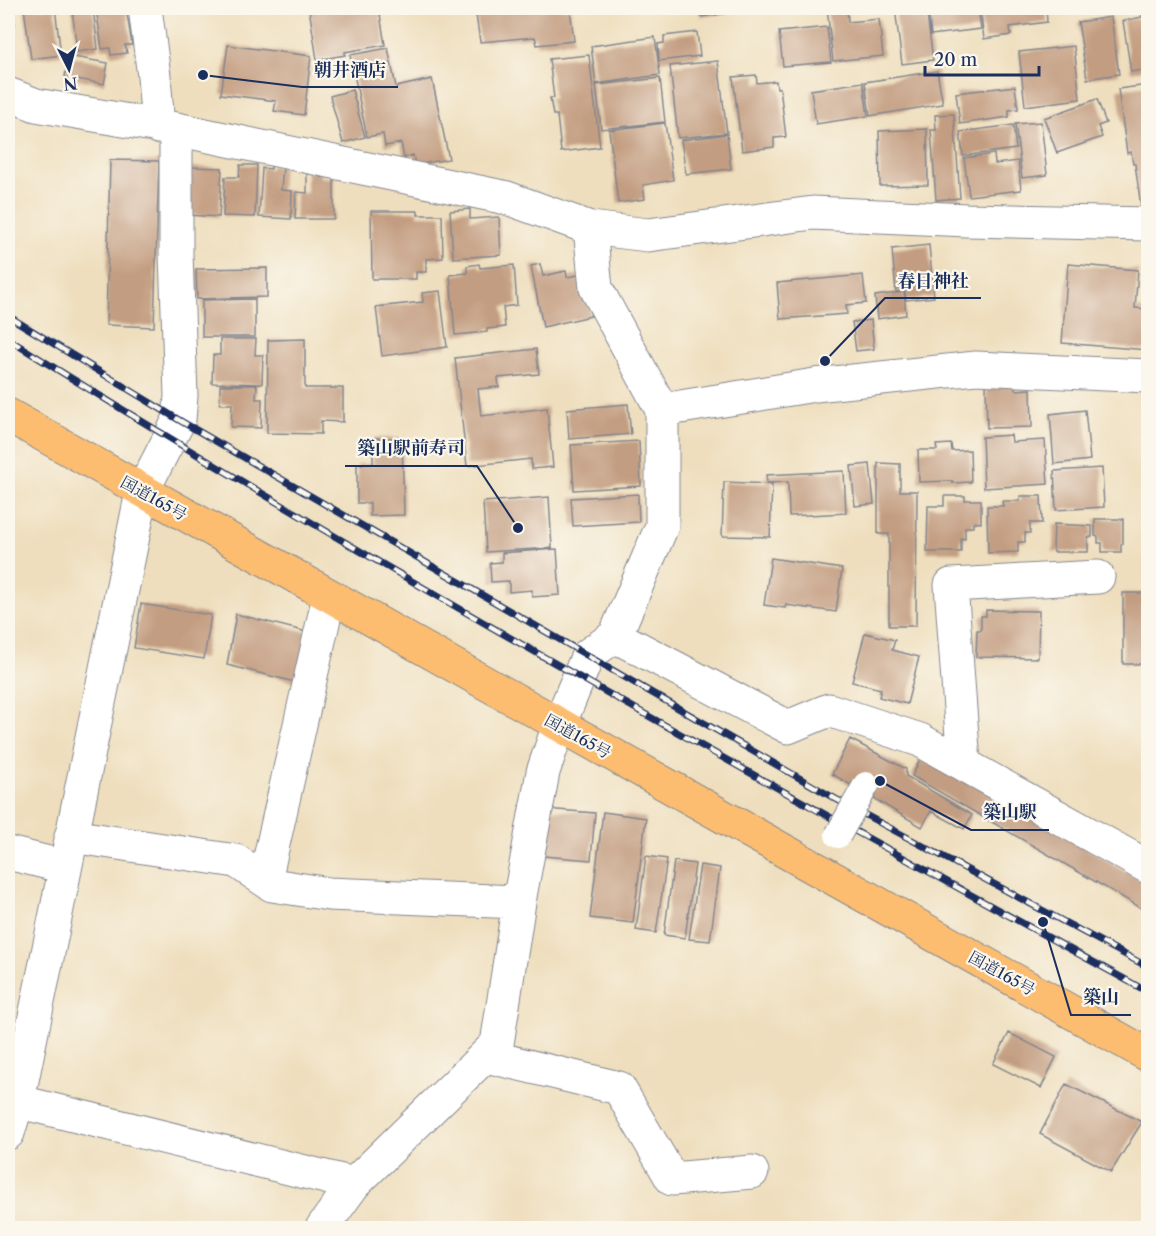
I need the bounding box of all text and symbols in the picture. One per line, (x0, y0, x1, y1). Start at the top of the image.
north arrow (39, 39, 99, 99)
scale bar (925, 39, 1039, 77)
text: 20 m (934, 49, 978, 71)
callout: 朝井酒店 (302, 51, 398, 87)
text: 朝井酒店 (314, 59, 386, 81)
text: N (63, 73, 79, 95)
callout: 春日神社 (885, 262, 981, 298)
text: 春日神社 (897, 270, 969, 292)
callout: 築山駅前寿司 (345, 430, 477, 466)
text: 築山駅前寿司 (357, 437, 465, 459)
street label: 国道165号 (117, 472, 191, 524)
street label: 国道165号 (541, 710, 615, 762)
callout: 築山駅 (971, 794, 1049, 830)
text: 築山駅 (983, 801, 1037, 823)
street label: 国道165号 (965, 947, 1039, 999)
callout: 築山 (1071, 979, 1131, 1015)
text: 築山 (1083, 986, 1119, 1008)

